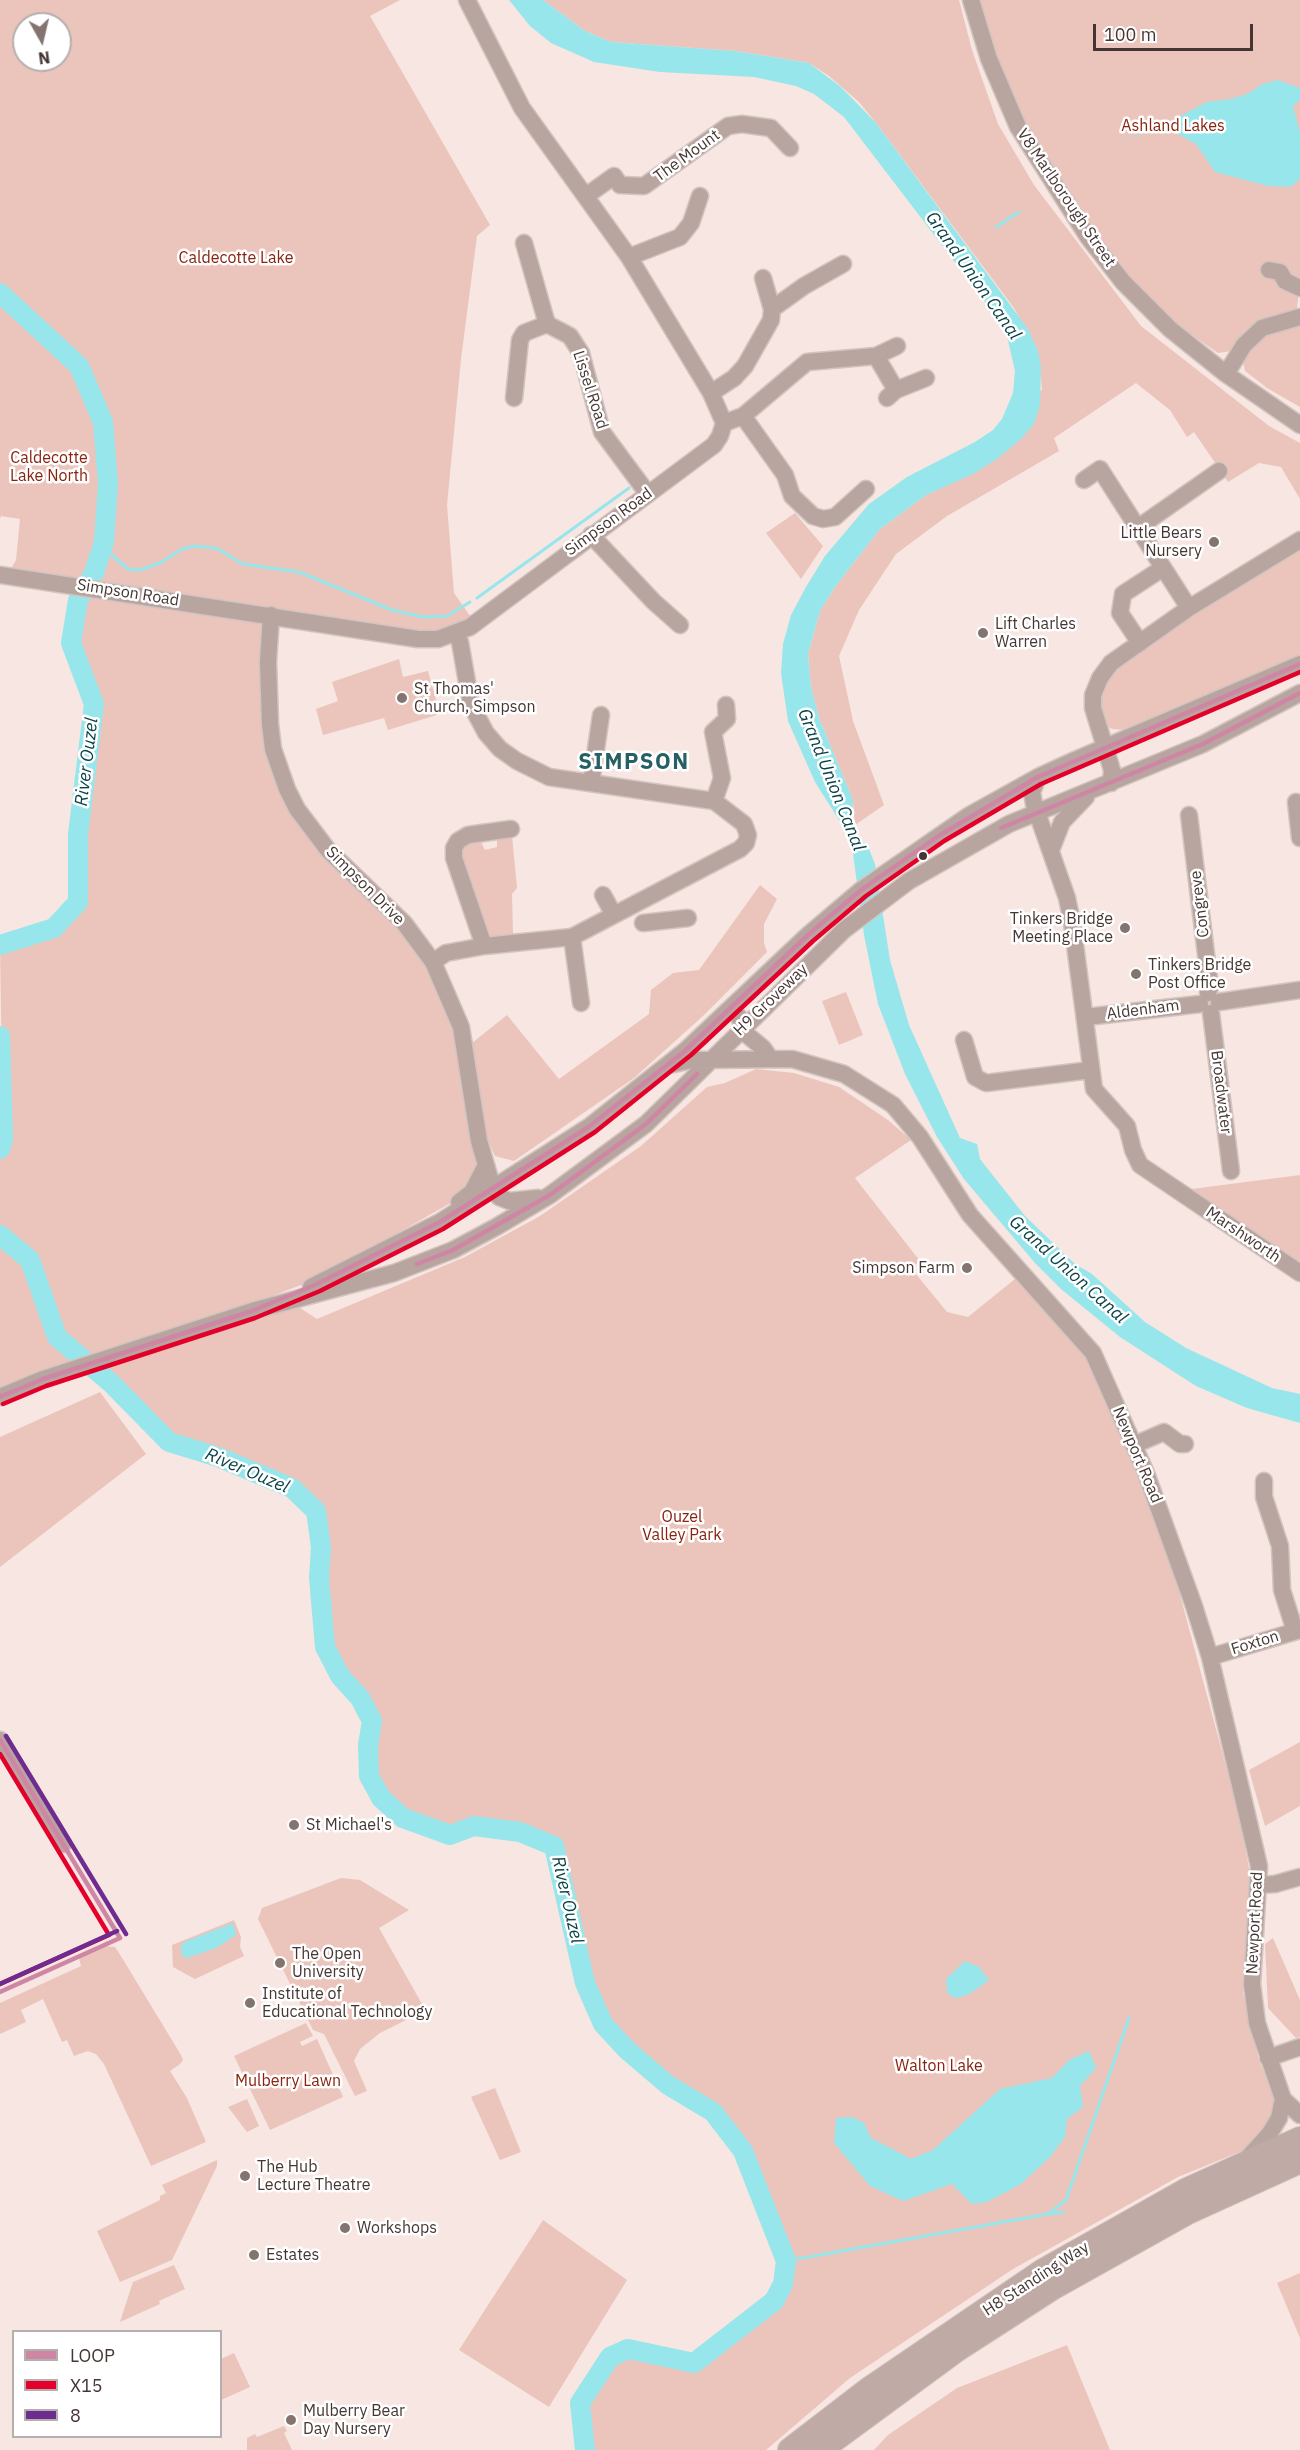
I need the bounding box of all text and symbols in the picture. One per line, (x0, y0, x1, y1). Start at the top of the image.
north arrow (12, 12, 72, 72)
scale bar (1096, 12, 1256, 50)
text: 100 m (1104, 23, 1156, 46)
text: N (37, 47, 51, 69)
park label: Ashland Lakes (1121, 116, 1225, 136)
street label: V8 Marlborough Street (1013, 125, 1119, 271)
street label: The Mount (650, 126, 724, 186)
water label: Grand Union Canal (921, 208, 1025, 344)
park label: Caldecotte Lake (179, 248, 293, 268)
street label: Lissel Road (568, 348, 612, 432)
park label: Caldecotte Lake North (10, 448, 88, 486)
street label: Simpson Road (562, 484, 656, 560)
place label: Little Bears Nursery (1121, 523, 1202, 561)
marker: Little Bears Nursery (1207, 535, 1221, 549)
street label: Simpson Road (76, 575, 180, 611)
place label: Lift Charles Warren (995, 614, 1076, 652)
marker: Lift Charles Warren (976, 626, 990, 640)
place label: St Thomas' Church, Simpson (414, 679, 536, 717)
marker: St Thomas' Church, Simpson (395, 691, 409, 705)
water label: Grand Union Canal (793, 706, 869, 854)
water label: River Ouzel (71, 717, 103, 807)
district label: SIMPSON (578, 750, 690, 776)
street label: Simpson Drive (322, 843, 408, 929)
unlabelled marker (917, 850, 929, 862)
street label: Congreve (1186, 869, 1214, 939)
place label: Tinkers Bridge Meeting Place (1010, 909, 1113, 947)
marker: Tinkers Bridge Meeting Place (1118, 921, 1132, 935)
place label: Tinkers Bridge Post Office (1148, 955, 1251, 993)
street label: H9 Groveway (730, 960, 812, 1040)
marker: Tinkers Bridge Post Office (1129, 967, 1143, 981)
street label: Aldenham (1105, 996, 1181, 1024)
street label: Broadwater (1206, 1049, 1236, 1135)
street label: Marshworth (1202, 1203, 1284, 1267)
water label: Grand Union Canal (1005, 1211, 1131, 1329)
place label: Simpson Farm (852, 1258, 955, 1278)
marker: Simpson Farm (960, 1261, 974, 1275)
street label: Newport Road (1108, 1404, 1166, 1506)
water label: River Ouzel (202, 1444, 292, 1498)
park label: Ouzel Valley Park (642, 1507, 722, 1545)
street label: Foxton (1229, 1627, 1281, 1659)
place label: St Michael's (306, 1815, 392, 1835)
marker: St Michael's (287, 1818, 301, 1832)
water label: River Ouzel (546, 1854, 588, 1946)
street label: Newport Road (1243, 1871, 1267, 1975)
place label: The Open University (292, 1944, 364, 1982)
marker: The Open University (273, 1956, 287, 1970)
place label: Institute of Educational Technology (262, 1984, 432, 2022)
marker: Institute of Educational Technology (243, 1996, 257, 2010)
park label: Walton Lake (895, 2056, 983, 2076)
park label: Mulberry Lawn (235, 2071, 341, 2091)
place label: The Hub Lecture Theatre (257, 2157, 371, 2195)
marker: The Hub Lecture Theatre (238, 2169, 252, 2183)
place label: Workshops (357, 2218, 437, 2238)
marker: Workshops (338, 2221, 352, 2235)
street label: H8 Standing Way (979, 2238, 1093, 2320)
place label: Estates (266, 2245, 319, 2265)
marker: Estates (247, 2248, 261, 2262)
legend (12, 2330, 222, 2438)
text: LOOP (70, 2344, 115, 2367)
text: X15 (70, 2374, 103, 2397)
place label: Mulberry Bear Day Nursery (303, 2401, 405, 2439)
text: 8 (70, 2404, 81, 2427)
marker: Mulberry Bear Day Nursery (284, 2413, 298, 2427)

